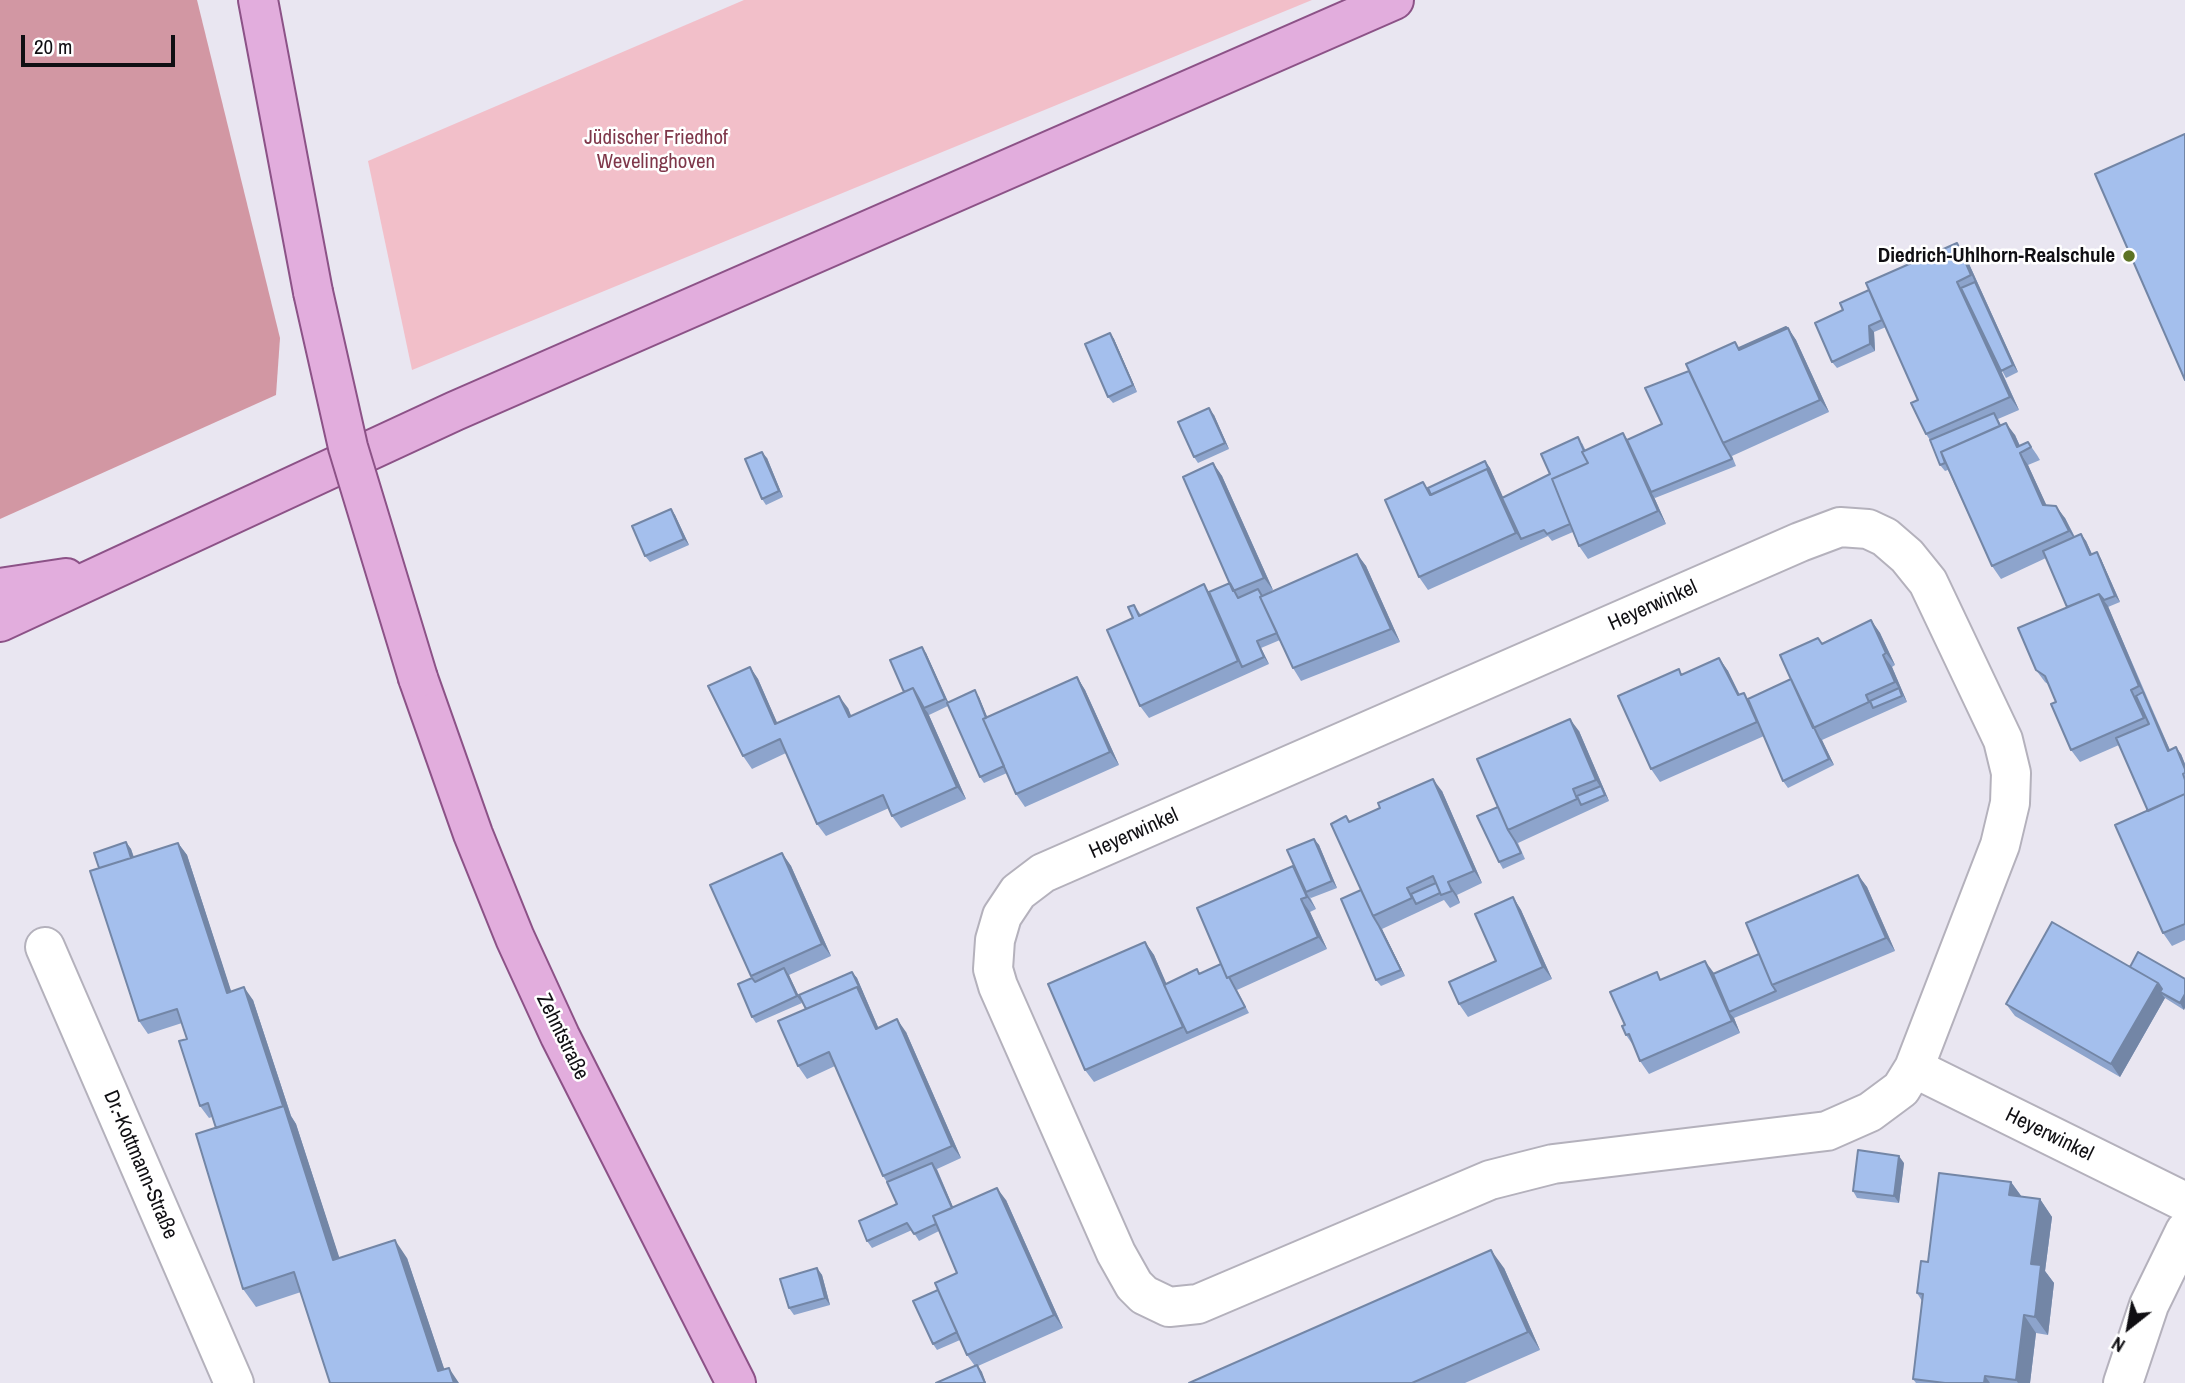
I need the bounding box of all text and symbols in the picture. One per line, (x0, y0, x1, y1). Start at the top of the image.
scale bar (24, 21, 178, 65)
text: 20 m (34, 32, 72, 61)
park label: Jüdischer Friedhof Wevelinghoven (584, 125, 728, 175)
place label: Diedrich-Uhlhorn-Realschule (1878, 243, 2115, 269)
marker: Diedrich-Uhlhorn-Realschule (2121, 248, 2137, 264)
street label: Heyerwinkel (1605, 575, 1701, 637)
street label: Heyerwinkel (1086, 803, 1182, 865)
street label: Zehntstraße (530, 990, 594, 1084)
street label: Dr.-Kottmann-Straße (97, 1087, 183, 1243)
street label: Heyerwinkel (2001, 1103, 2097, 1167)
north arrow (2094, 1292, 2164, 1362)
text: N (2107, 1331, 2130, 1359)

